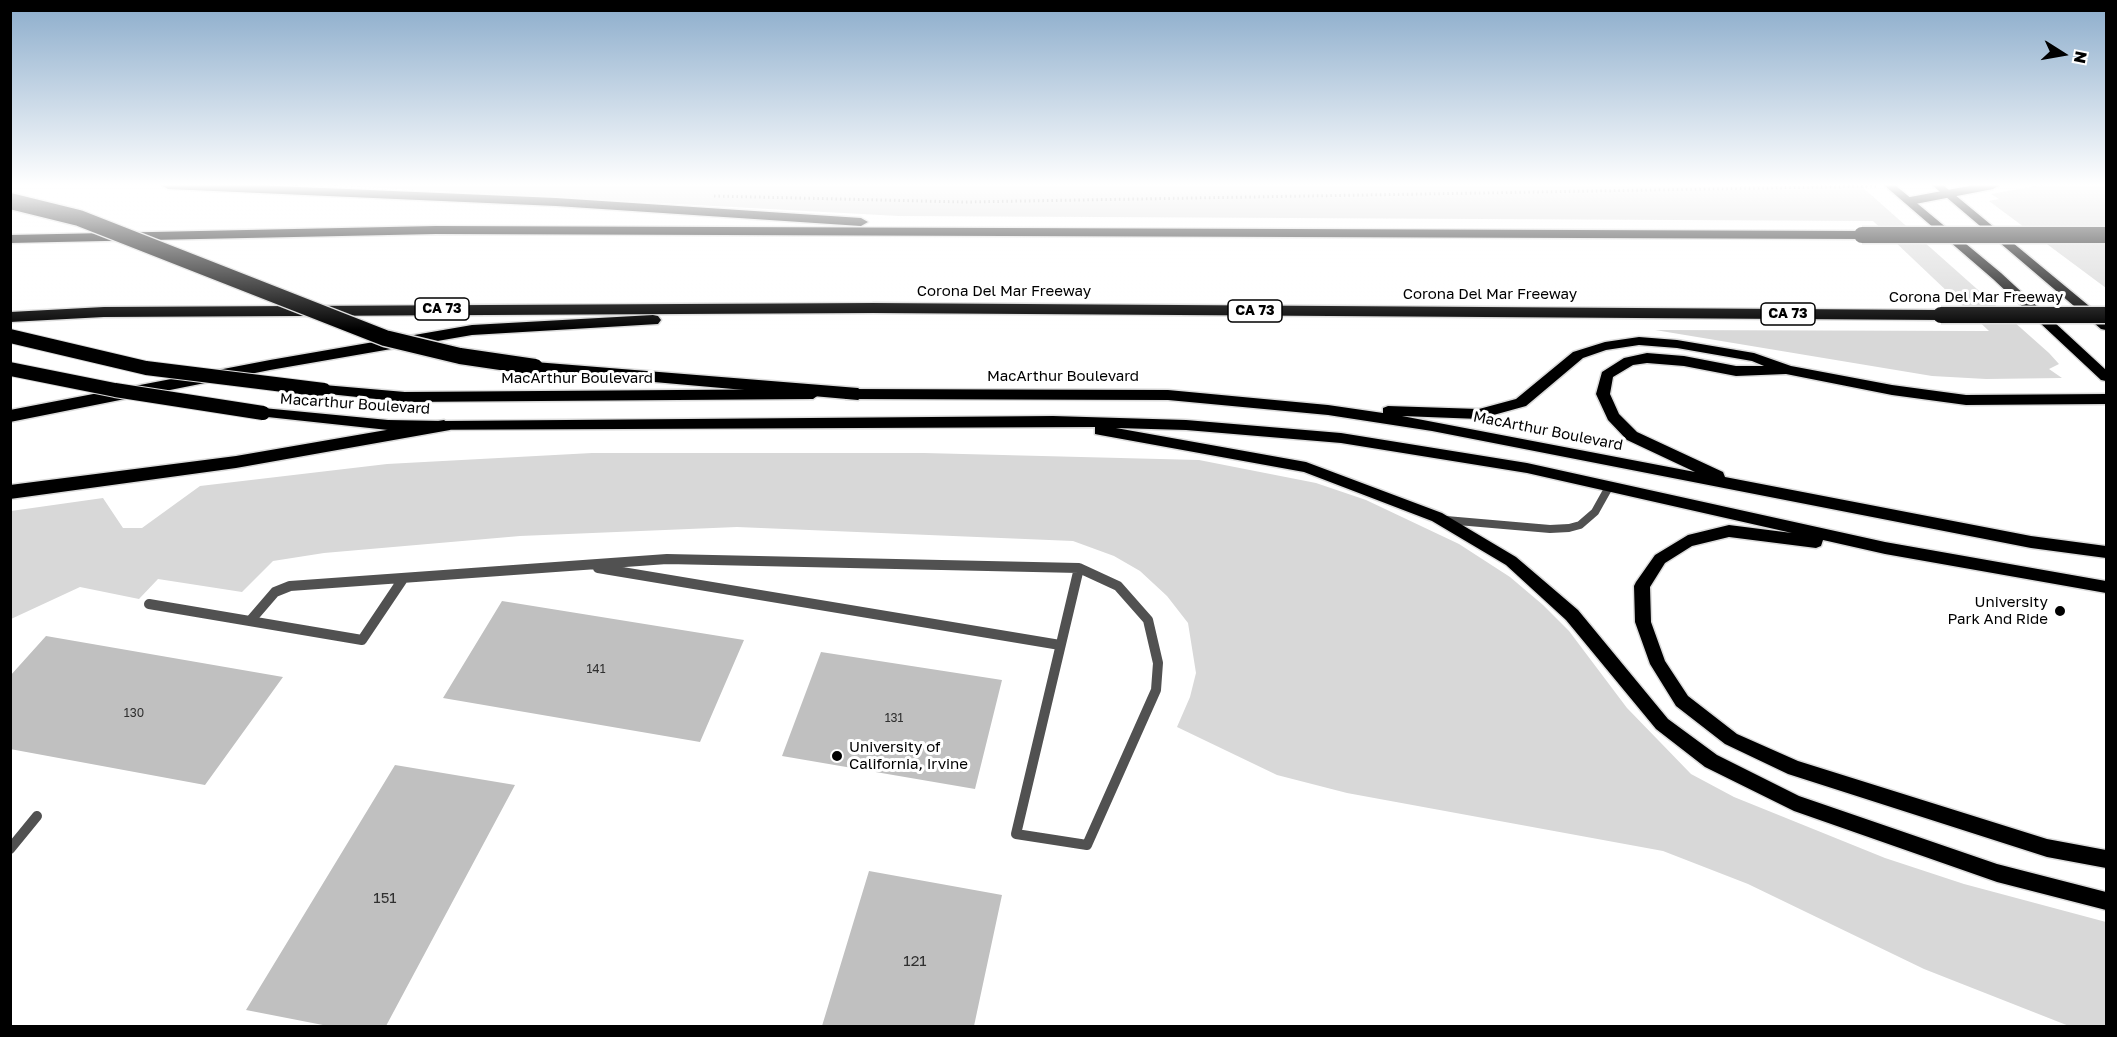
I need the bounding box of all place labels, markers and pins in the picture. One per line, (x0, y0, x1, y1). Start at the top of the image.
place label: University Park And Ride (1947, 593, 2048, 628)
marker: University Park And Ride (2053, 604, 2067, 618)
place label: University of California, Irvine (849, 738, 968, 773)
marker: University of California, Irvine (830, 749, 844, 763)

